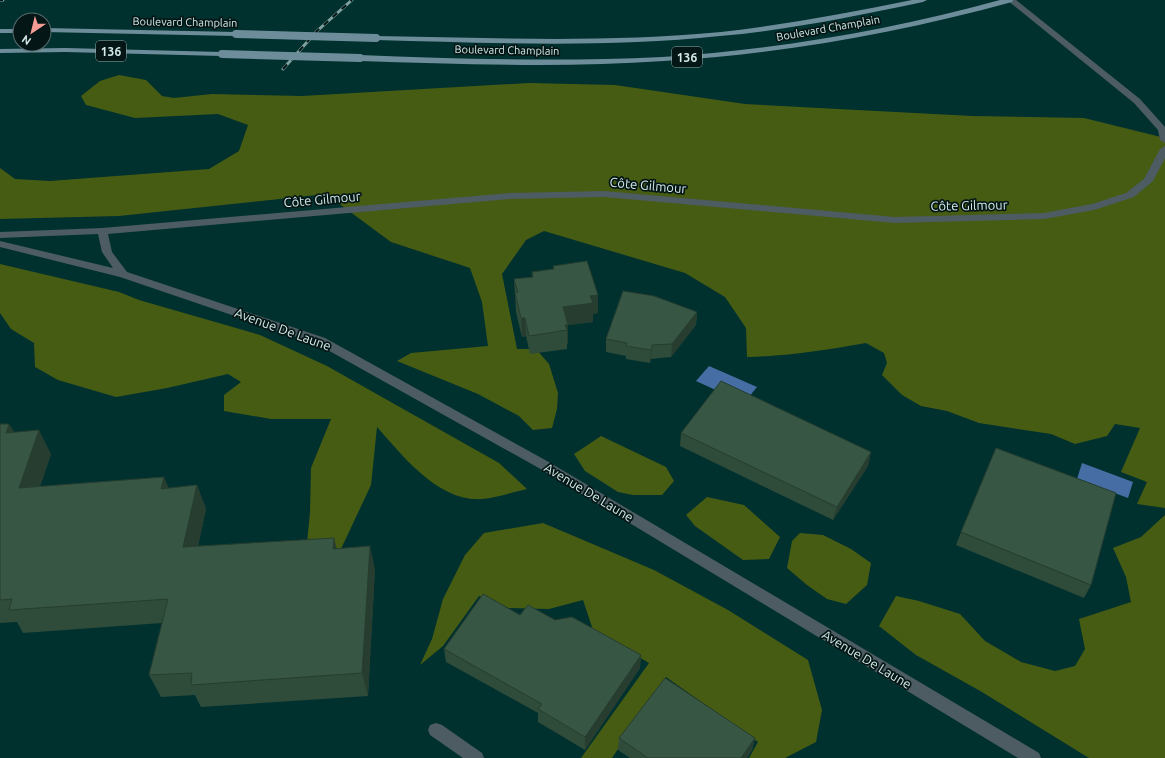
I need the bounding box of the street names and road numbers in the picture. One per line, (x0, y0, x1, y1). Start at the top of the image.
street label: Boulevard Champlain (775, 13, 881, 43)
street label: Boulevard Champlain (132, 15, 238, 29)
road number: 136 (96, 41, 126, 61)
street label: Boulevard Champlain (454, 43, 560, 57)
road number: 136 (672, 47, 702, 67)
street label: Côte Gilmour (609, 175, 687, 195)
street label: Côte Gilmour (283, 189, 361, 209)
street label: Côte Gilmour (930, 197, 1008, 213)
street label: Avenue De Laune (233, 305, 333, 353)
street label: Avenue De Laune (542, 460, 636, 524)
street label: Avenue De Laune (820, 627, 914, 691)

